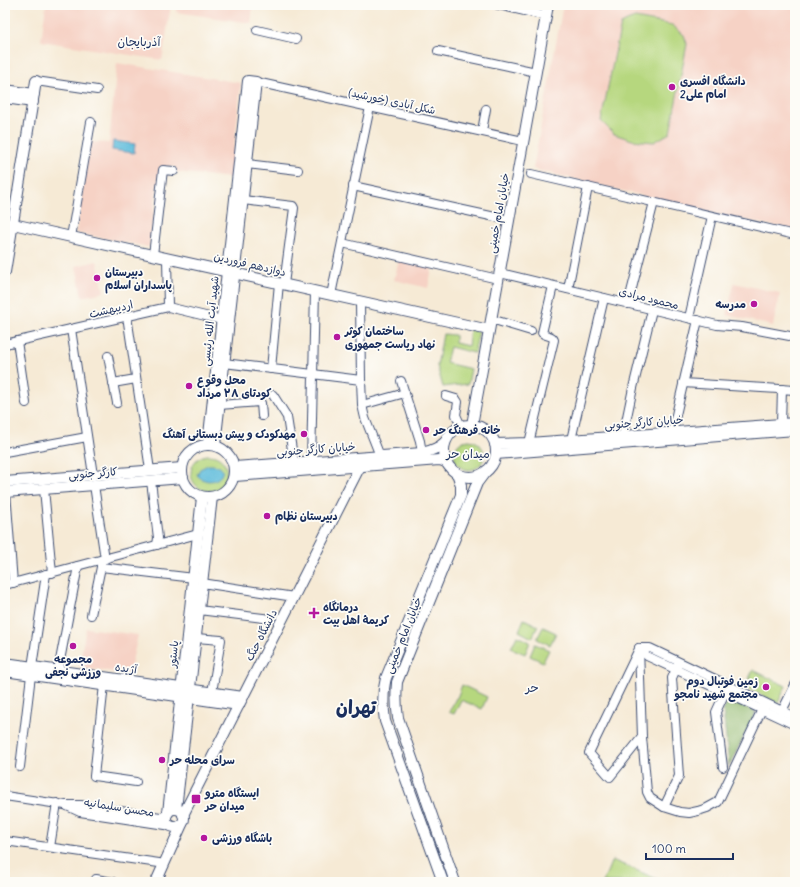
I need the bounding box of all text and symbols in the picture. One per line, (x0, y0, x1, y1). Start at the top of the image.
district label: آذربایجان (118, 34, 161, 50)
place label: دانشگاه افسری امام علی2 (680, 74, 746, 103)
marker: دانشگاه افسری امام علی2 (667, 82, 677, 92)
street label: شکل آبادی (خورشید) (347, 85, 437, 118)
street label: خیابان امام خمینی (484, 172, 514, 255)
street label: دوازدهم فروردین (212, 249, 288, 281)
place label: دبیرستان پاسداران اسلام (105, 265, 173, 294)
marker: دبیرستان پاسداران اسلام (92, 273, 102, 283)
street label: شهید آیت الله رئیسی (198, 275, 223, 367)
street label: محمود مرادی (617, 284, 680, 313)
street label: اردیبهشت (88, 297, 135, 322)
place label: مدرسه (715, 297, 746, 311)
marker: مدرسه (749, 299, 759, 309)
place label: ساختمان کوثر نهاد ریاست جمهوری (344, 324, 436, 352)
marker: ساختمان کوثر نهاد ریاست جمهوری (332, 332, 342, 342)
place label: محل وقوع کودتای ۲۸ مرداد (197, 373, 271, 401)
marker: محل وقوع کودتای ۲۸ مرداد (184, 381, 194, 391)
street label: خیابان کارگر جنوبی (604, 412, 684, 433)
place label: خانه فرهنگ حر (433, 423, 501, 437)
marker: خانه فرهنگ حر (421, 425, 431, 435)
place label: مهدکودک و پیش دبستانی آهنگ (163, 427, 296, 442)
marker: مهدکودک و پیش دبستانی آهنگ (299, 429, 309, 439)
street label: خیابان کارگر جنوبی (276, 439, 356, 460)
district label: میدان حر (445, 446, 490, 461)
street label: کارگر جنوبی (68, 464, 118, 483)
place label: دبیرستان نظام (275, 509, 338, 525)
marker: دبیرستان نظام (262, 511, 272, 521)
street label: خیابان امام خمینی (381, 595, 427, 676)
place label: درمانگاه کریمهٔ اهل بیت (323, 600, 389, 627)
street label: دانشگاه جنگ (242, 607, 280, 663)
marker: درمانگاه کریمهٔ اهل بیت (308, 607, 320, 619)
street label: پاستور (165, 640, 182, 669)
marker: مجموعه ورزشی نجفی (68, 641, 78, 651)
place label: مجموعه ورزشی نجفی (45, 652, 101, 680)
street label: آژیده (114, 660, 139, 677)
place label: زمین فوتبال دوم مجتمع شهید نامجو (673, 674, 758, 702)
district label: حر (524, 680, 539, 695)
marker: زمین فوتبال دوم مجتمع شهید نامجو (761, 682, 771, 692)
district label: تهران (336, 695, 378, 719)
place label: سرای محله حر (169, 753, 235, 767)
marker: سرای محله حر (157, 755, 167, 765)
place label: ایستگاه مترو میدان حر (204, 786, 259, 813)
marker: ایستگاه مترو میدان حر (190, 793, 202, 805)
street label: محسن سلیمانیه (83, 795, 155, 819)
place label: باشگاه ورزشی (212, 831, 272, 846)
marker: باشگاه ورزشی (199, 833, 209, 843)
scale bar (646, 835, 733, 861)
text: 100 m (652, 841, 686, 856)

